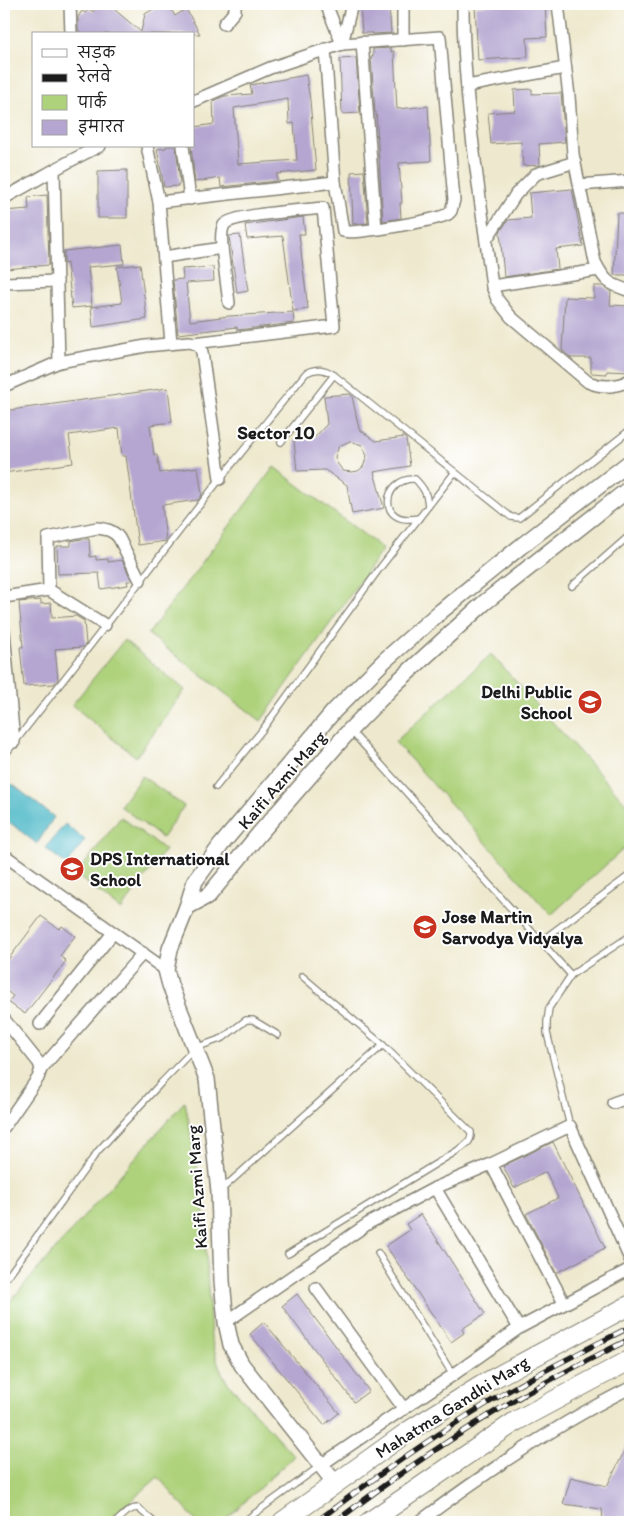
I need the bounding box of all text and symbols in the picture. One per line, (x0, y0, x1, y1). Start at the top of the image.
legend (32, 32, 195, 148)
text: सड़क (77, 44, 116, 63)
text: रेलवे (76, 63, 112, 86)
text: पार्क (77, 91, 108, 112)
text: इमारत (78, 118, 125, 136)
district label: Sector 10 (237, 421, 315, 444)
place label: Delhi Public School (481, 681, 573, 724)
school or university icon: Delhi Public School (577, 689, 603, 715)
street label: Kaifi Azmi Marg (233, 725, 331, 834)
place label: DPS International School (90, 848, 230, 891)
school or university icon: DPS International School (59, 856, 85, 882)
place label: Jose Martin Sarvodya Vidyalya (441, 906, 583, 949)
school or university icon: Jose Martin Sarvodya Vidyalya (412, 914, 438, 940)
street label: Kaifi Azmi Marg (182, 1124, 212, 1250)
street label: Mahatma Gandhi Marg (371, 1350, 534, 1463)

